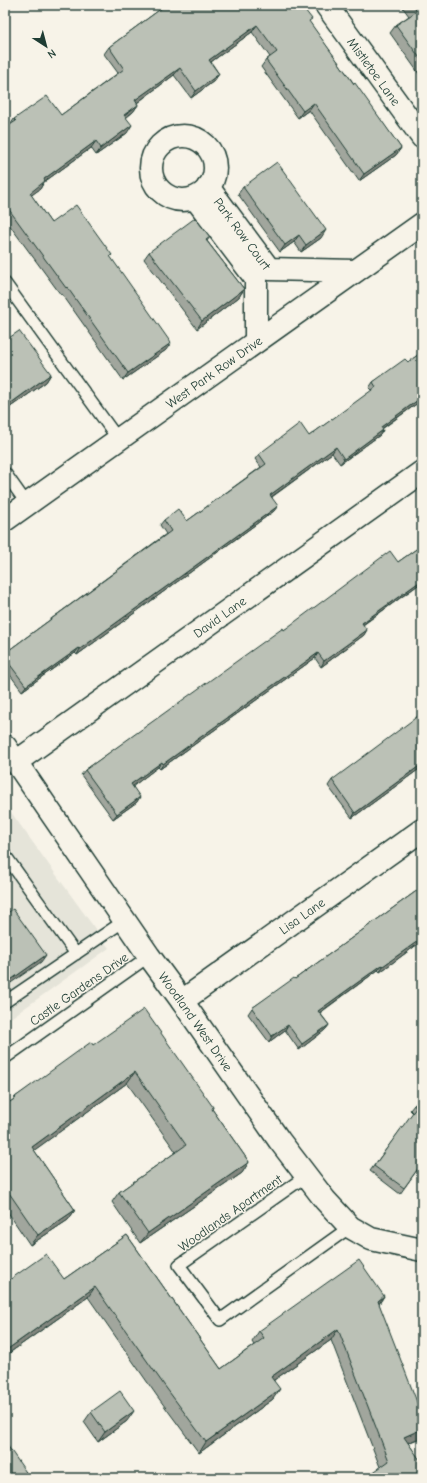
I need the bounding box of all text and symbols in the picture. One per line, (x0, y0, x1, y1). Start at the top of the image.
north arrow (26, 26, 66, 66)
street label: Mistletoe Lane (345, 34, 404, 109)
text: N (45, 46, 58, 61)
street label: Park Row Court (211, 194, 275, 274)
street label: West Park Row Drive (163, 332, 265, 411)
street label: David Lane (190, 593, 249, 641)
street label: Lisa Lane (276, 894, 328, 937)
street label: Castle Gardens Drive (27, 949, 131, 1029)
street label: Woodland West Drive (156, 969, 236, 1074)
street label: Woodlands Apartment (175, 1171, 286, 1254)

